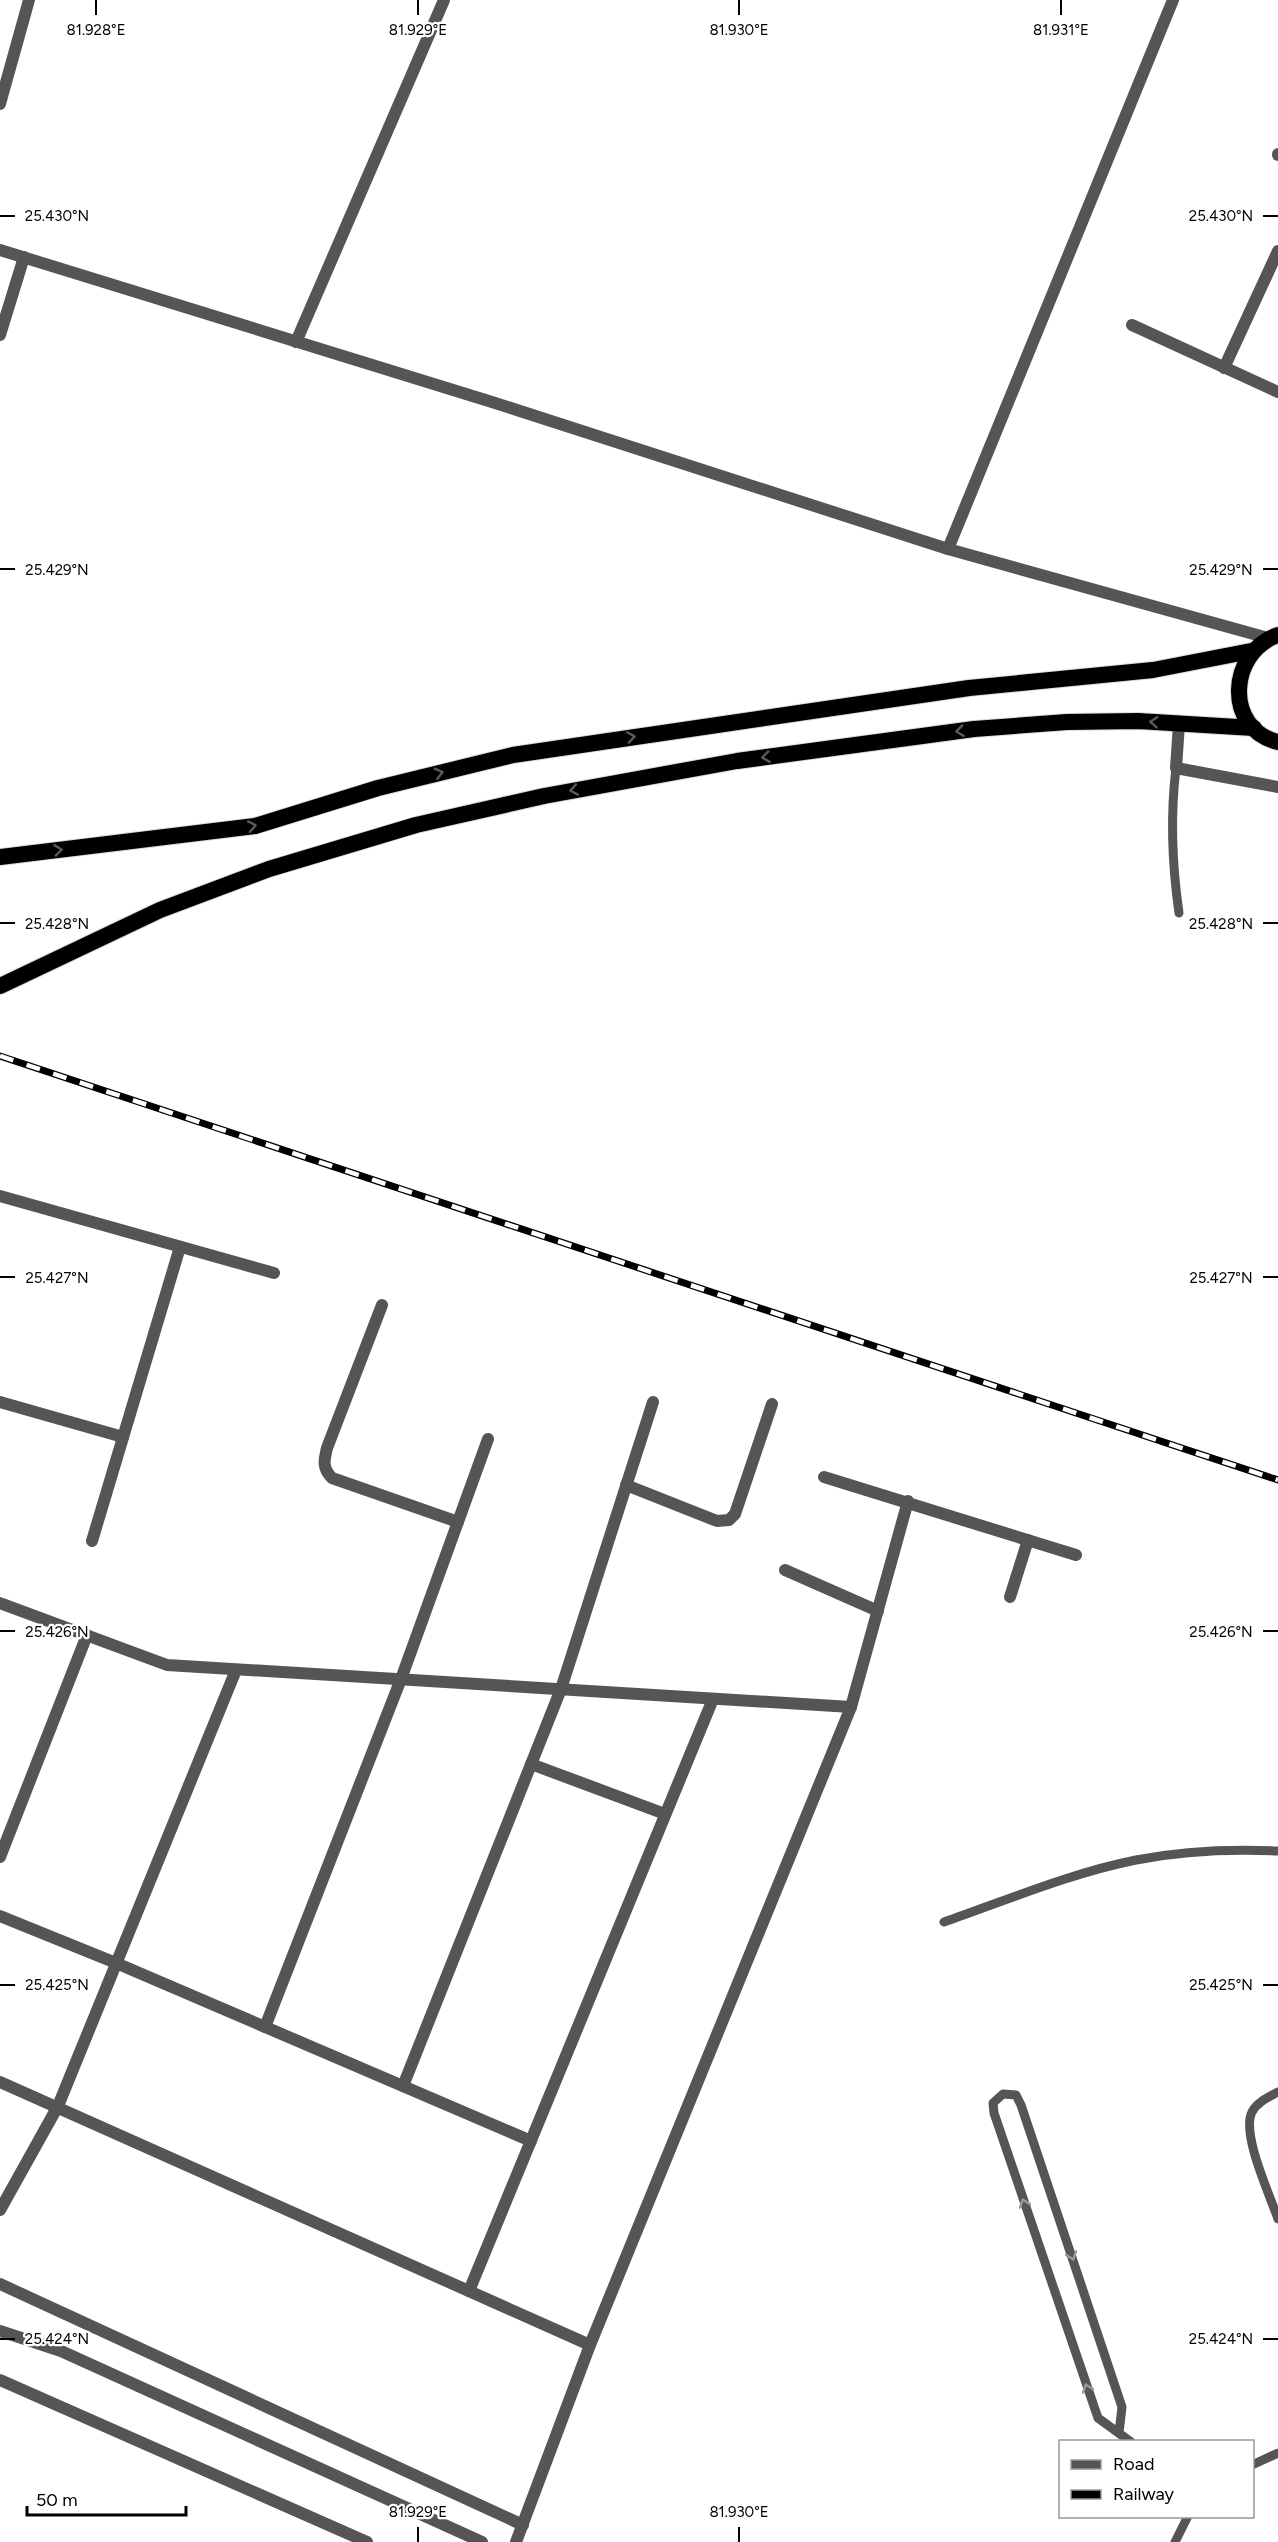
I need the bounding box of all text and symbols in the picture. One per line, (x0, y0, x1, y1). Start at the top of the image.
text: 81.928°E (66, 21, 126, 39)
text: 81.929°E (389, 21, 447, 39)
text: 81.930°E (709, 21, 769, 39)
text: 81.931°E (1033, 21, 1089, 39)
text: 25.430°N (25, 207, 89, 225)
text: 25.430°N (1189, 207, 1253, 225)
text: 25.429°N (25, 561, 89, 579)
text: 25.429°N (1189, 561, 1253, 579)
one-way arrow (1150, 716, 1159, 729)
one-way arrow (955, 725, 964, 737)
one-way arrow (626, 731, 635, 743)
one-way arrow (762, 750, 771, 762)
one-way arrow (434, 768, 444, 781)
one-way arrow (570, 783, 580, 796)
one-way arrow (246, 820, 256, 833)
one-way arrow (54, 844, 63, 857)
text: 25.428°N (25, 915, 89, 933)
text: 25.428°N (1189, 915, 1253, 933)
text: 25.427°N (25, 1269, 89, 1287)
text: 25.427°N (1189, 1269, 1253, 1287)
text: 25.426°N (25, 1623, 89, 1641)
text: 25.426°N (1189, 1623, 1253, 1641)
text: 25.425°N (25, 1976, 89, 1994)
text: 25.425°N (1189, 1976, 1253, 1994)
one-way arrow (1019, 2198, 1032, 2209)
one-way arrow (1065, 2250, 1077, 2261)
text: 25.424°N (25, 2330, 89, 2348)
text: 25.424°N (1189, 2330, 1253, 2348)
one-way arrow (1082, 2383, 1095, 2394)
legend (1059, 2440, 1254, 2518)
text: Road (1113, 2453, 1154, 2475)
scale bar (27, 2479, 186, 2517)
text: Railway (1113, 2483, 1175, 2505)
text: 50 m (36, 2489, 78, 2511)
text: 81.929°E (389, 2503, 447, 2521)
text: 81.930°E (709, 2503, 769, 2521)

